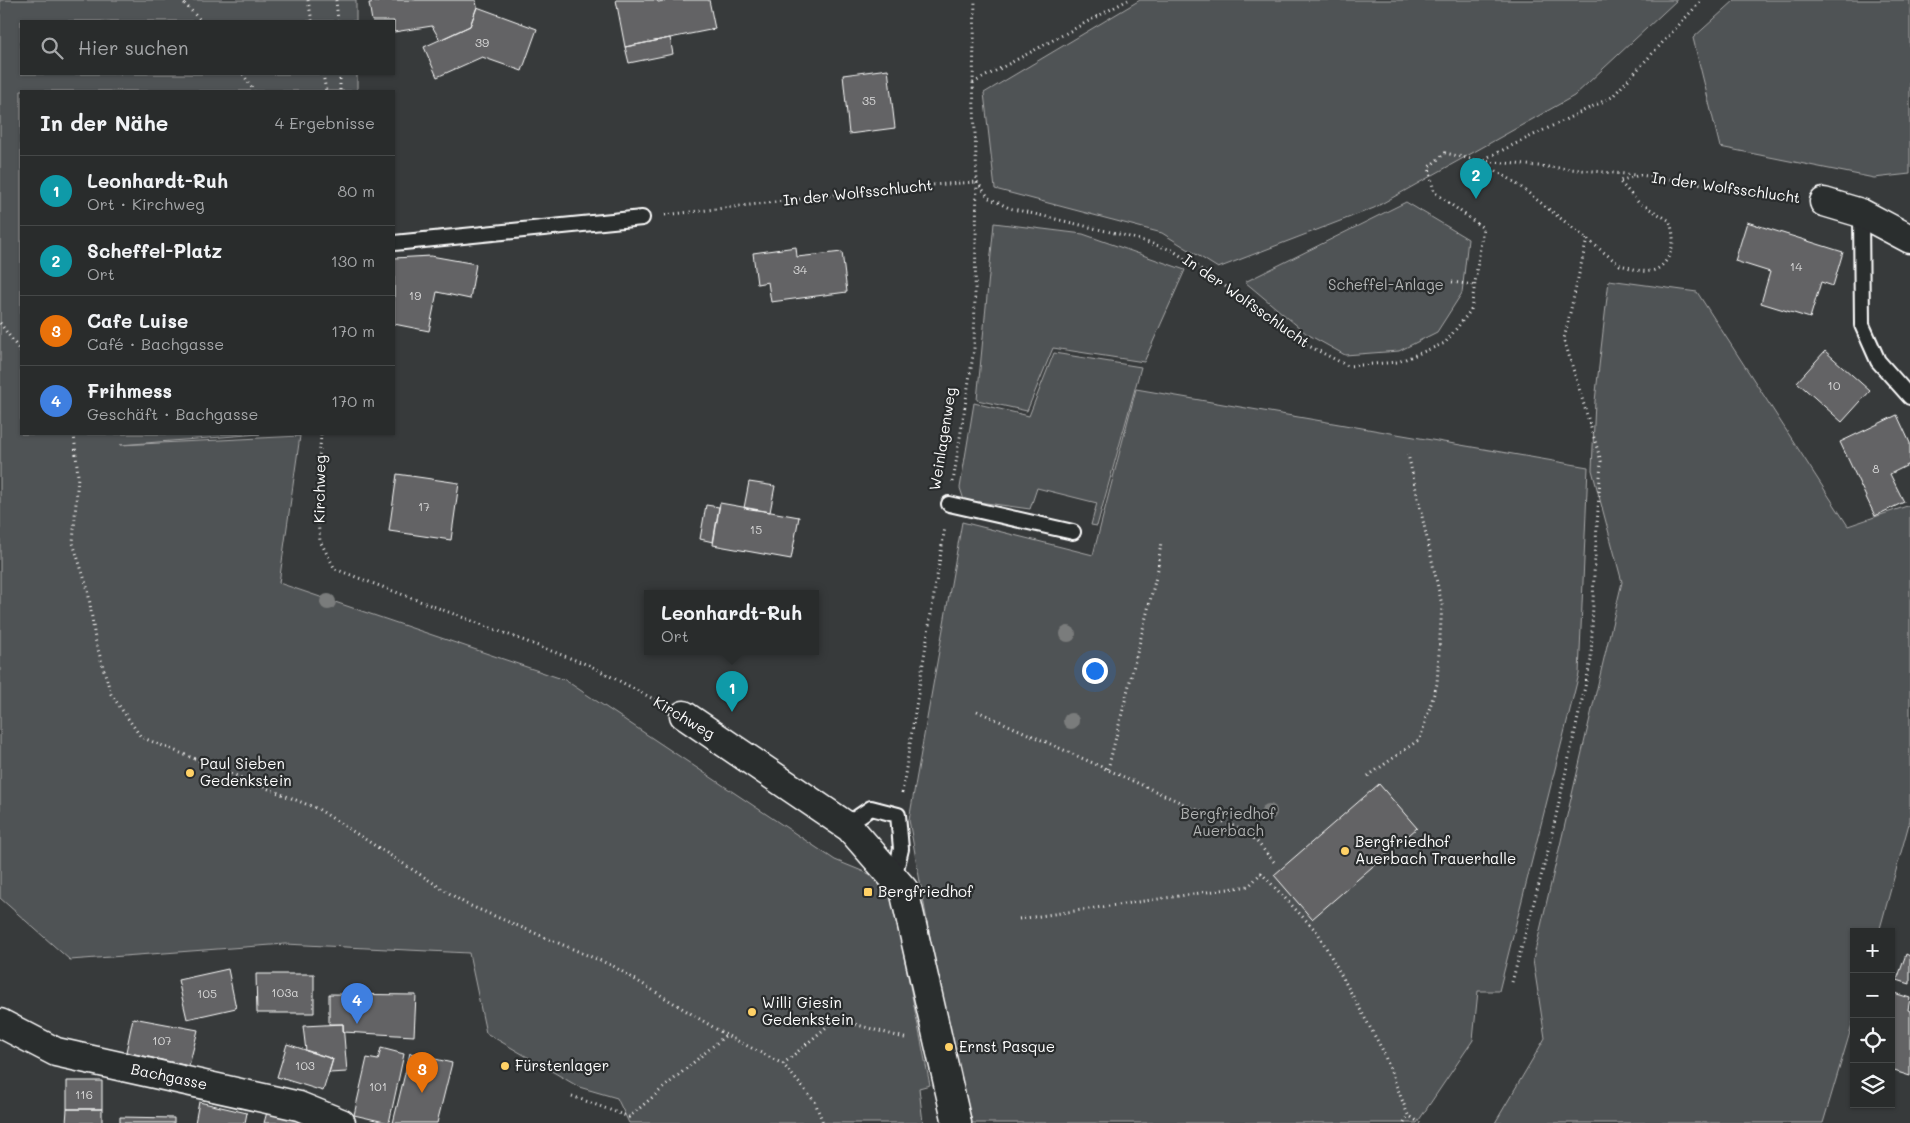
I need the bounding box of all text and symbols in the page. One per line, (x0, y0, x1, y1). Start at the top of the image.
search box (20, 20, 395, 75)
icon: search (38, 34, 66, 62)
house number: 39 (475, 34, 489, 50)
text: Hier suchen (78, 35, 189, 60)
house number: 35 (862, 92, 876, 108)
text: In der Nähe (40, 109, 168, 136)
text: 4 Ergebnisse (275, 112, 375, 133)
pin: 2 (1460, 158, 1492, 199)
street label: In der Wolfsschlucht (1650, 167, 1802, 207)
text: Leonhardt-Ruh (87, 168, 228, 193)
street label: In der Wolfsschlucht (782, 174, 934, 210)
text: 1 (52, 180, 60, 201)
text: 80 m (338, 180, 375, 201)
text: Ort · Kirchweg (87, 193, 205, 214)
text: Scheffel-Platz (87, 238, 222, 263)
street label: In der Wolfsschlucht (1179, 249, 1314, 351)
text: 2 (52, 250, 60, 271)
text: 130 m (331, 250, 375, 271)
house number: 14 (1790, 258, 1802, 274)
house number: 34 (793, 261, 807, 277)
text: Ort (87, 263, 115, 284)
park label: Scheffel-Anlage (1328, 274, 1444, 294)
house number: 19 (409, 287, 421, 303)
text: Cafe Luise (87, 308, 188, 333)
text: 3 (51, 320, 61, 341)
text: 170 m (331, 320, 375, 341)
text: Café · Bachgasse (87, 333, 224, 354)
house number: 10 (1828, 377, 1841, 393)
text: Frihmess (87, 378, 172, 403)
street label: Weinlagenweg (924, 385, 960, 492)
text: 4 (51, 390, 61, 411)
text: 170 m (331, 390, 375, 411)
text: Geschäft · Bachgasse (87, 403, 258, 424)
street label: Kirchweg (308, 454, 330, 523)
house number: 8 (1872, 460, 1880, 476)
house number: 17 (418, 498, 430, 514)
house number: 15 (750, 521, 762, 537)
popup (644, 590, 819, 655)
text: Leonhardt-Ruh (661, 600, 802, 625)
text: Ort (661, 625, 689, 646)
your location (1082, 658, 1108, 684)
pin: 1 (716, 671, 748, 712)
street label: Kirchweg (650, 691, 719, 743)
place label: Paul Sieben Gedenkstein (200, 753, 292, 790)
marker: Paul Sieben Gedenkstein (184, 767, 196, 779)
park label: Bergfriedhof Auerbach (1181, 803, 1277, 840)
place label: Bergfriedhof Auerbach Trauerhalle (1355, 831, 1516, 868)
marker: Bergfriedhof Auerbach Trauerhalle (1339, 845, 1351, 857)
place label: Bergfriedhof (878, 881, 974, 901)
marker: Bergfriedhof (862, 886, 874, 898)
map controls (1850, 928, 1895, 1108)
button: + (1850, 928, 1895, 973)
button: − (1850, 973, 1895, 1018)
pin: 4 (341, 983, 373, 1024)
house number: 103a (271, 984, 299, 1000)
house number: 105 (197, 985, 217, 1001)
place label: Willi Giesin Gedenkstein (762, 992, 854, 1029)
marker: Willi Giesin Gedenkstein (746, 1006, 758, 1018)
button: locate (1850, 1018, 1895, 1063)
house number: 107 (152, 1032, 172, 1048)
place label: Ernst Pasque (959, 1036, 1055, 1056)
marker: Ernst Pasque (943, 1041, 955, 1053)
pin: 3 (406, 1052, 438, 1093)
place label: Fürstenlager (515, 1055, 609, 1075)
house number: 103 (295, 1057, 315, 1073)
street label: Bachgasse (129, 1058, 209, 1094)
marker: Fürstenlager (499, 1060, 511, 1072)
button: layers (1850, 1063, 1895, 1108)
house number: 101 (369, 1078, 387, 1094)
house number: 116 (75, 1086, 93, 1102)

